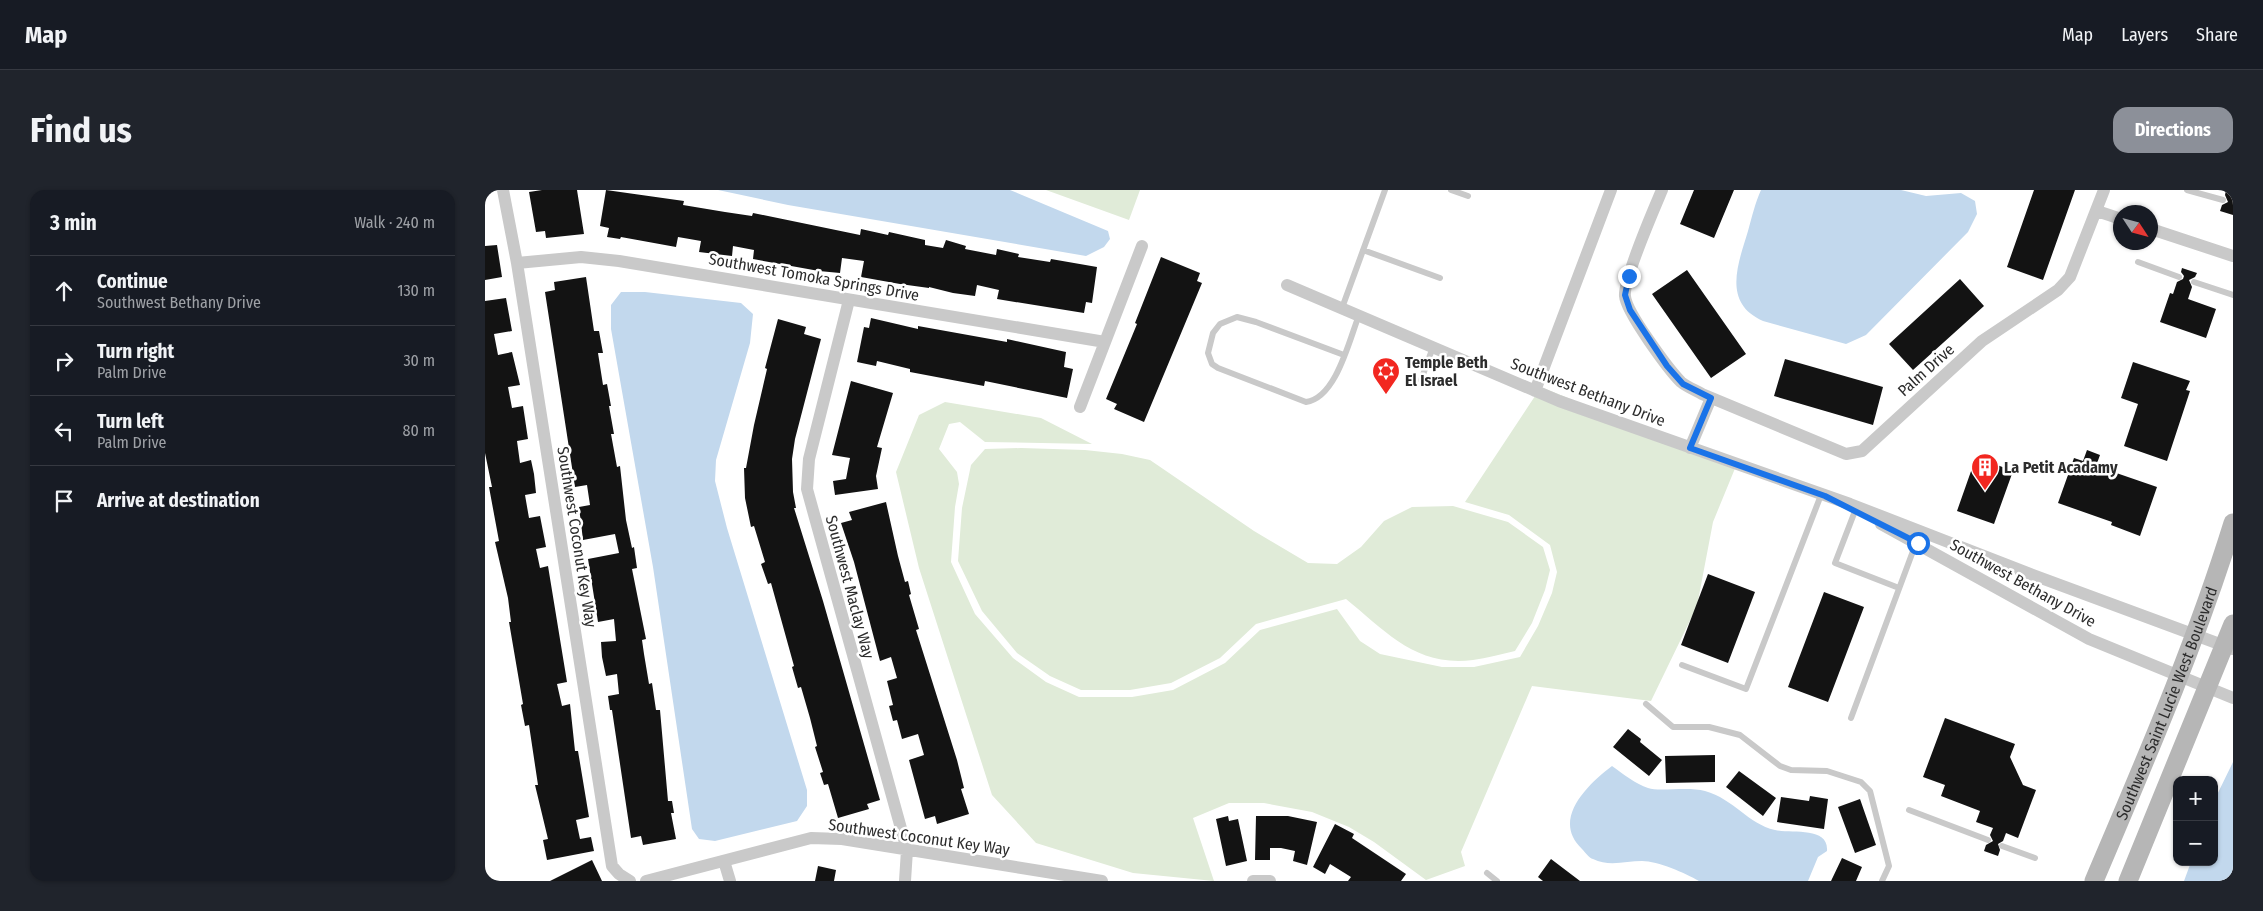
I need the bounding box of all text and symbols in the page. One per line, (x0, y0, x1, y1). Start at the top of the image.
text: Map (25, 21, 67, 49)
text: Map (2062, 24, 2093, 46)
text: Layers (2121, 24, 2168, 46)
text: Share (2196, 24, 2238, 46)
button: Directions (2113, 107, 2233, 153)
text: Find us (30, 109, 132, 151)
north arrow (2113, 205, 2158, 250)
text: 3 min (50, 210, 97, 236)
text: Walk · 240 m (354, 213, 435, 232)
street label: Southwest Tomoka Springs Drive (707, 249, 921, 305)
route end (1618, 265, 1641, 288)
text: Continue (97, 270, 168, 293)
icon: ahead (50, 277, 78, 305)
text: 130 m (397, 281, 435, 300)
text: Southwest Bethany Drive (97, 293, 261, 312)
text: Turn right (97, 340, 174, 363)
street label: Palm Drive (1894, 340, 1958, 400)
icon: right (50, 347, 78, 375)
text: 30 m (403, 351, 435, 370)
place label: Temple Beth El Israel (1405, 353, 1488, 390)
street label: Southwest Bethany Drive (1508, 354, 1668, 430)
synagogue icon: Temple Beth El Israel (1371, 356, 1401, 395)
text: Palm Drive (97, 363, 166, 382)
text: Turn left (97, 410, 164, 433)
icon: left (50, 417, 78, 445)
text: 80 m (403, 421, 435, 440)
text: Palm Drive (97, 433, 166, 452)
street label: Southwest Coconut Key Way (553, 445, 601, 630)
building icon: La Petit Acadamy (1970, 452, 2000, 491)
place label: La Petit Acadamy (2004, 458, 2118, 477)
icon: arrive (50, 487, 78, 515)
text: Arrive at destination (97, 489, 260, 512)
street label: Southwest Maclay Way (822, 513, 878, 662)
route start (1907, 532, 1930, 555)
street label: Southwest Bethany Drive (1947, 535, 2099, 631)
street label: Southwest Saint Lucie West Boulevard (2112, 584, 2221, 823)
map controls (2173, 776, 2218, 866)
button: + (2173, 776, 2218, 821)
street label: Southwest Coconut Key Way (827, 815, 1012, 859)
button: − (2173, 821, 2218, 866)

